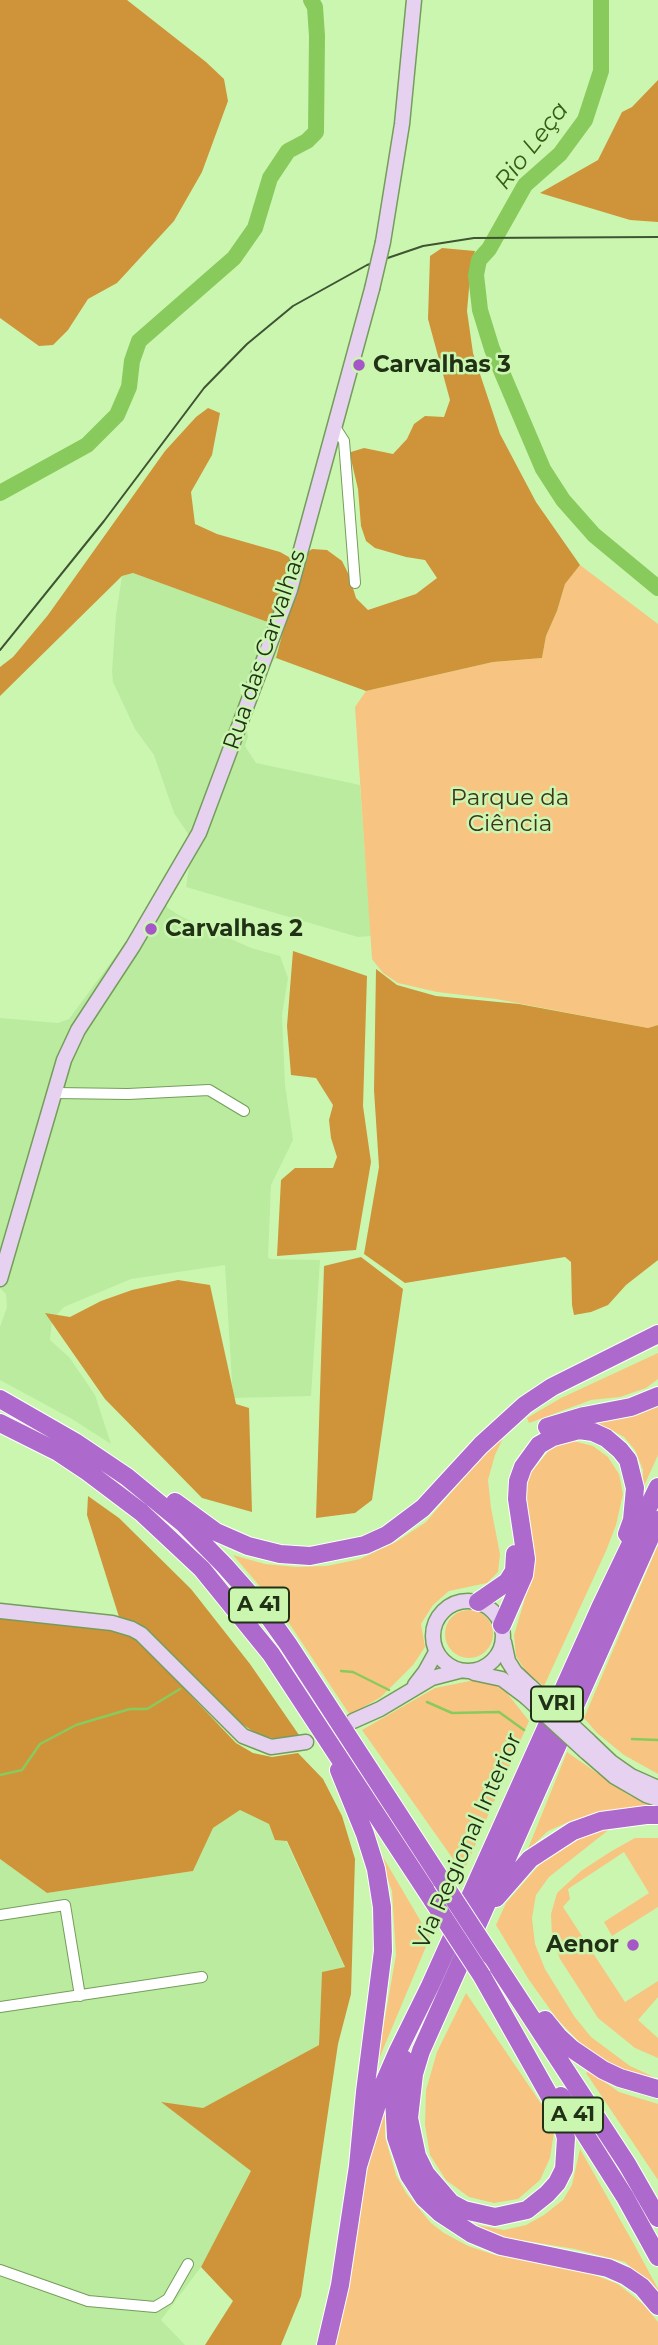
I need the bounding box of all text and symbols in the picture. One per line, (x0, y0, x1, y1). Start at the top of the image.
water label: Rio Leça (489, 96, 575, 196)
place label: Carvalhas 3 (373, 351, 511, 379)
marker: Carvalhas 3 (351, 357, 367, 373)
street label: Rua das Carvalhas (218, 546, 312, 754)
park label: Parque da Ciência (451, 784, 569, 838)
place label: Carvalhas 2 (165, 915, 303, 943)
marker: Carvalhas 2 (143, 921, 159, 937)
road number: A 41 (229, 1588, 289, 1622)
road number: VRI (531, 1686, 583, 1722)
street label: Via Regional Interior (408, 1729, 528, 1953)
place label: Aenor (546, 1931, 619, 1959)
marker: Aenor (625, 1937, 641, 1953)
road number: A 41 (543, 2098, 603, 2132)

